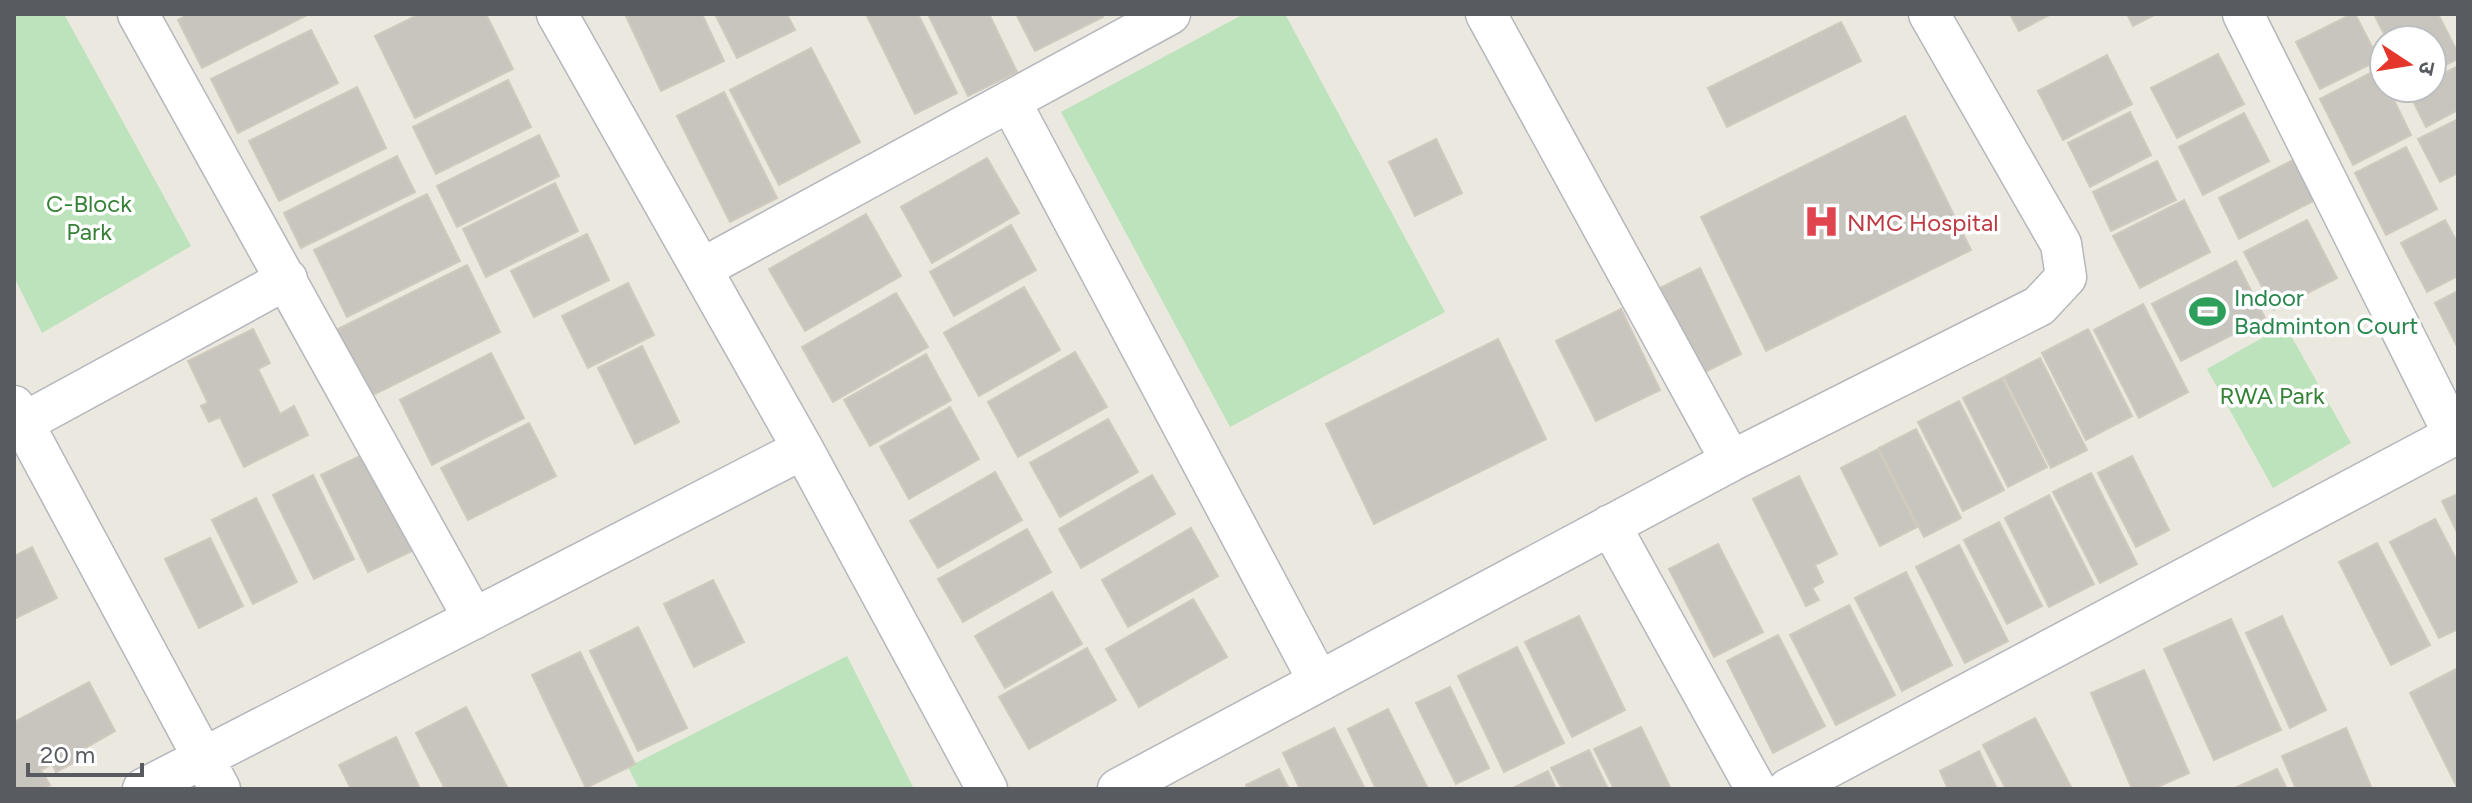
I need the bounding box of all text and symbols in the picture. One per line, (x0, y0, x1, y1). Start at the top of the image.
north arrow (2368, 24, 2448, 104)
text: उ (2412, 59, 2442, 78)
park label: C-Block Park (46, 189, 132, 246)
hospital icon: NMC Hospital (1802, 203, 1840, 241)
place label: NMC Hospital (1847, 208, 1999, 237)
place label: Indoor Badminton Court (2234, 283, 2418, 340)
sports icon: Indoor Badminton Court (2189, 292, 2227, 330)
park label: RWA Park (2219, 381, 2325, 410)
scale bar (28, 727, 142, 777)
text: 20 m (40, 740, 95, 769)

